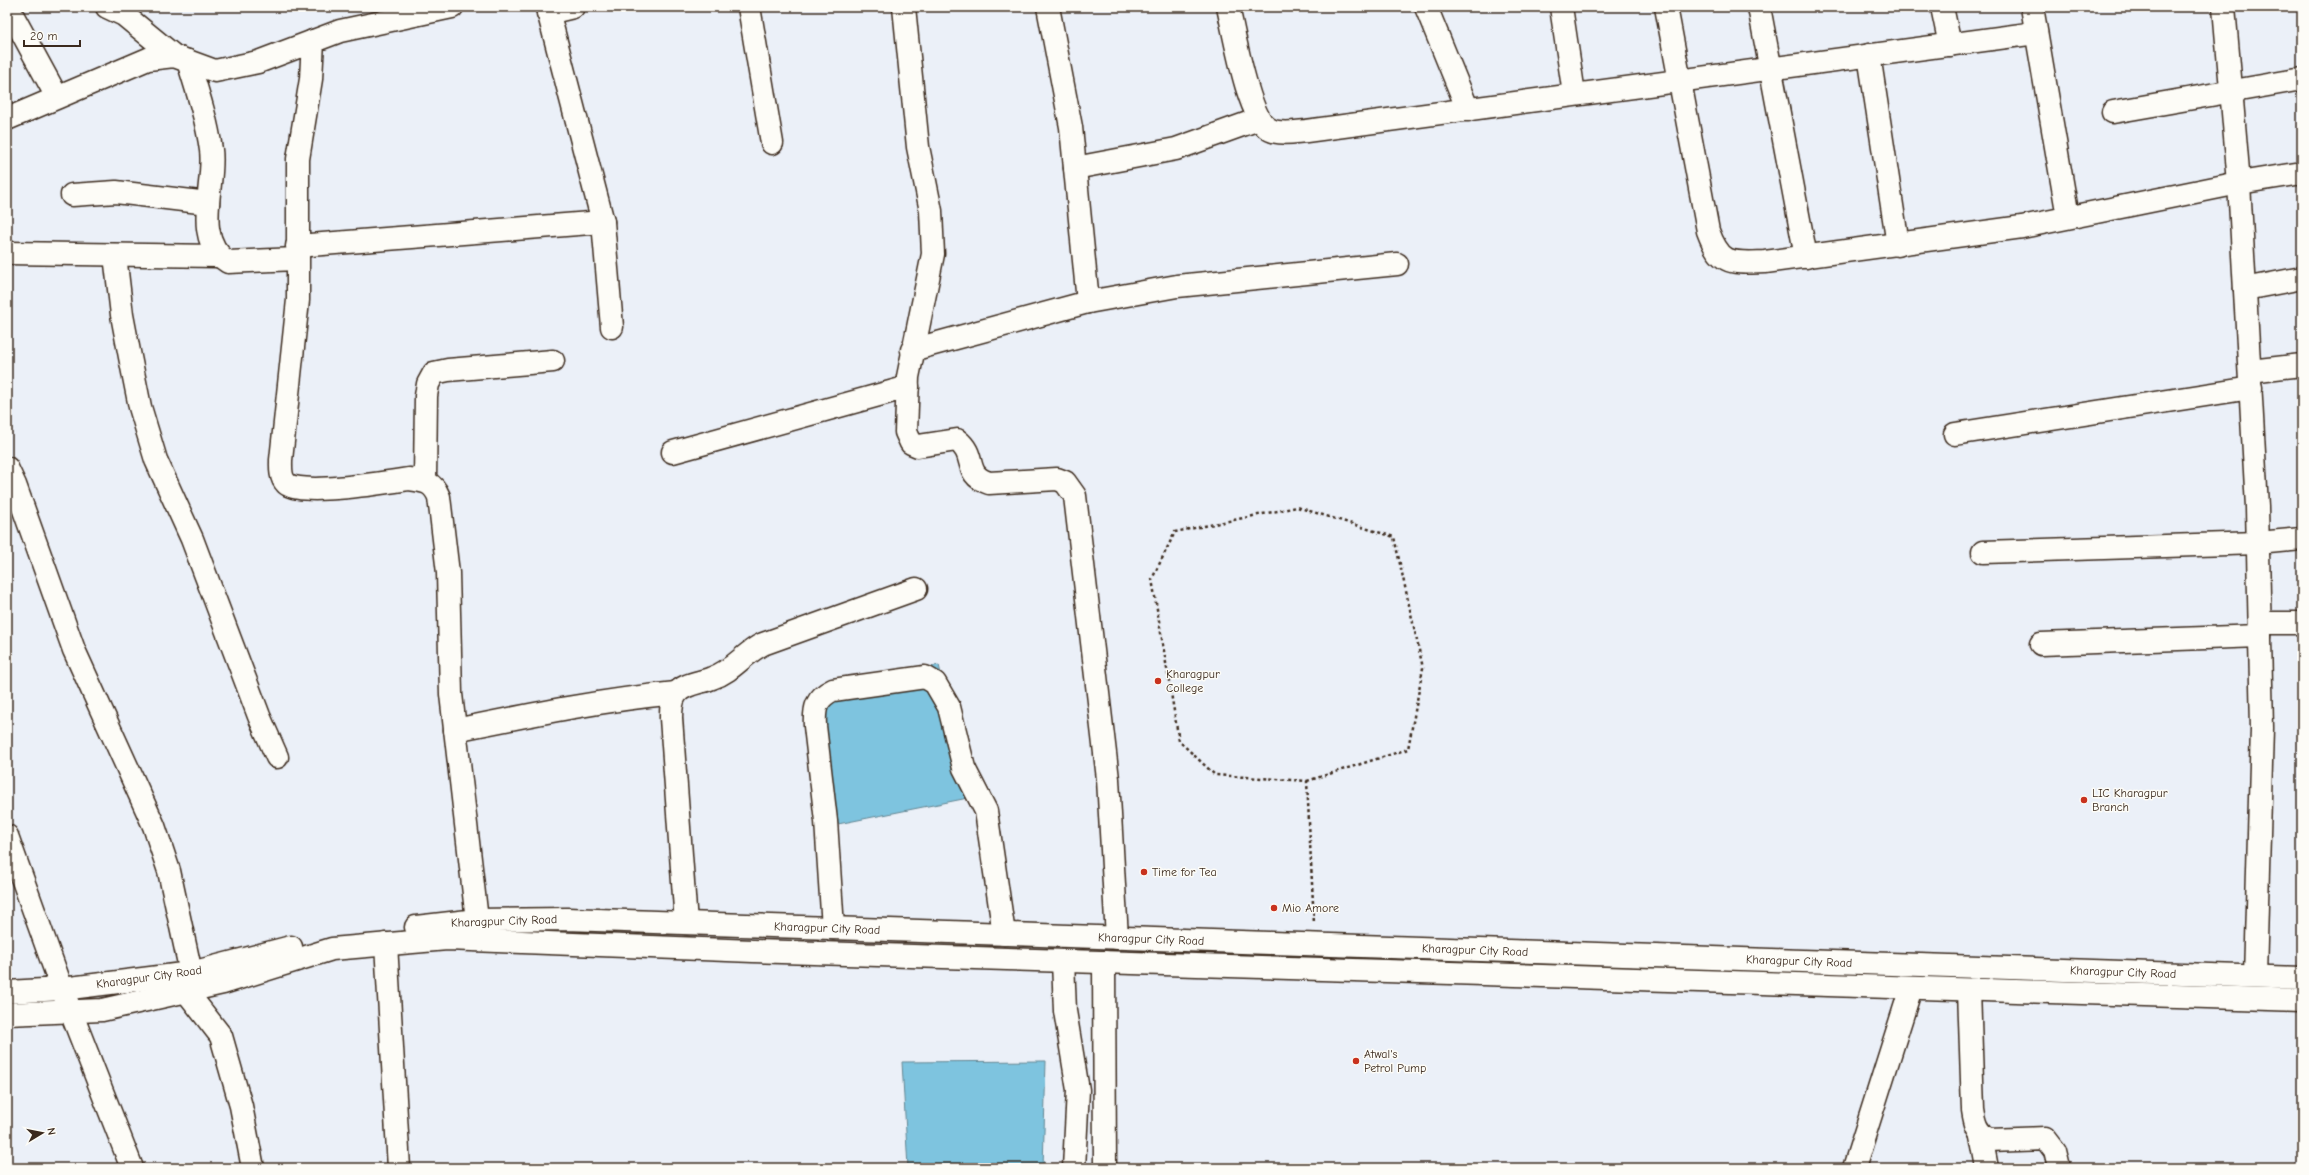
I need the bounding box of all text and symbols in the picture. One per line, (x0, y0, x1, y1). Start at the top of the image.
scale bar (24, 22, 80, 48)
text: 20 m (30, 29, 58, 43)
place label: Kharagpur College (1166, 667, 1220, 695)
marker: Kharagpur College (1153, 676, 1163, 686)
place label: LIC Kharagpur Branch (2092, 786, 2168, 814)
marker: LIC Kharagpur Branch (2079, 795, 2089, 805)
place label: Time for Tea (1152, 865, 1217, 879)
marker: Time for Tea (1139, 867, 1149, 877)
place label: Mio Amore (1282, 901, 1339, 915)
marker: Mio Amore (1269, 903, 1279, 913)
street label: Kharagpur City Road (451, 912, 557, 930)
street label: Kharagpur City Road (774, 919, 880, 937)
street label: Kharagpur City Road (1098, 930, 1204, 948)
street label: Kharagpur City Road (1422, 941, 1528, 959)
street label: Kharagpur City Road (1746, 952, 1852, 970)
street label: Kharagpur City Road (95, 963, 203, 991)
street label: Kharagpur City Road (2070, 963, 2176, 981)
place label: Atwal's Petrol Pump (1364, 1047, 1426, 1075)
marker: Atwal's Petrol Pump (1351, 1056, 1361, 1066)
north arrow (22, 1113, 62, 1153)
text: N (44, 1127, 58, 1136)

